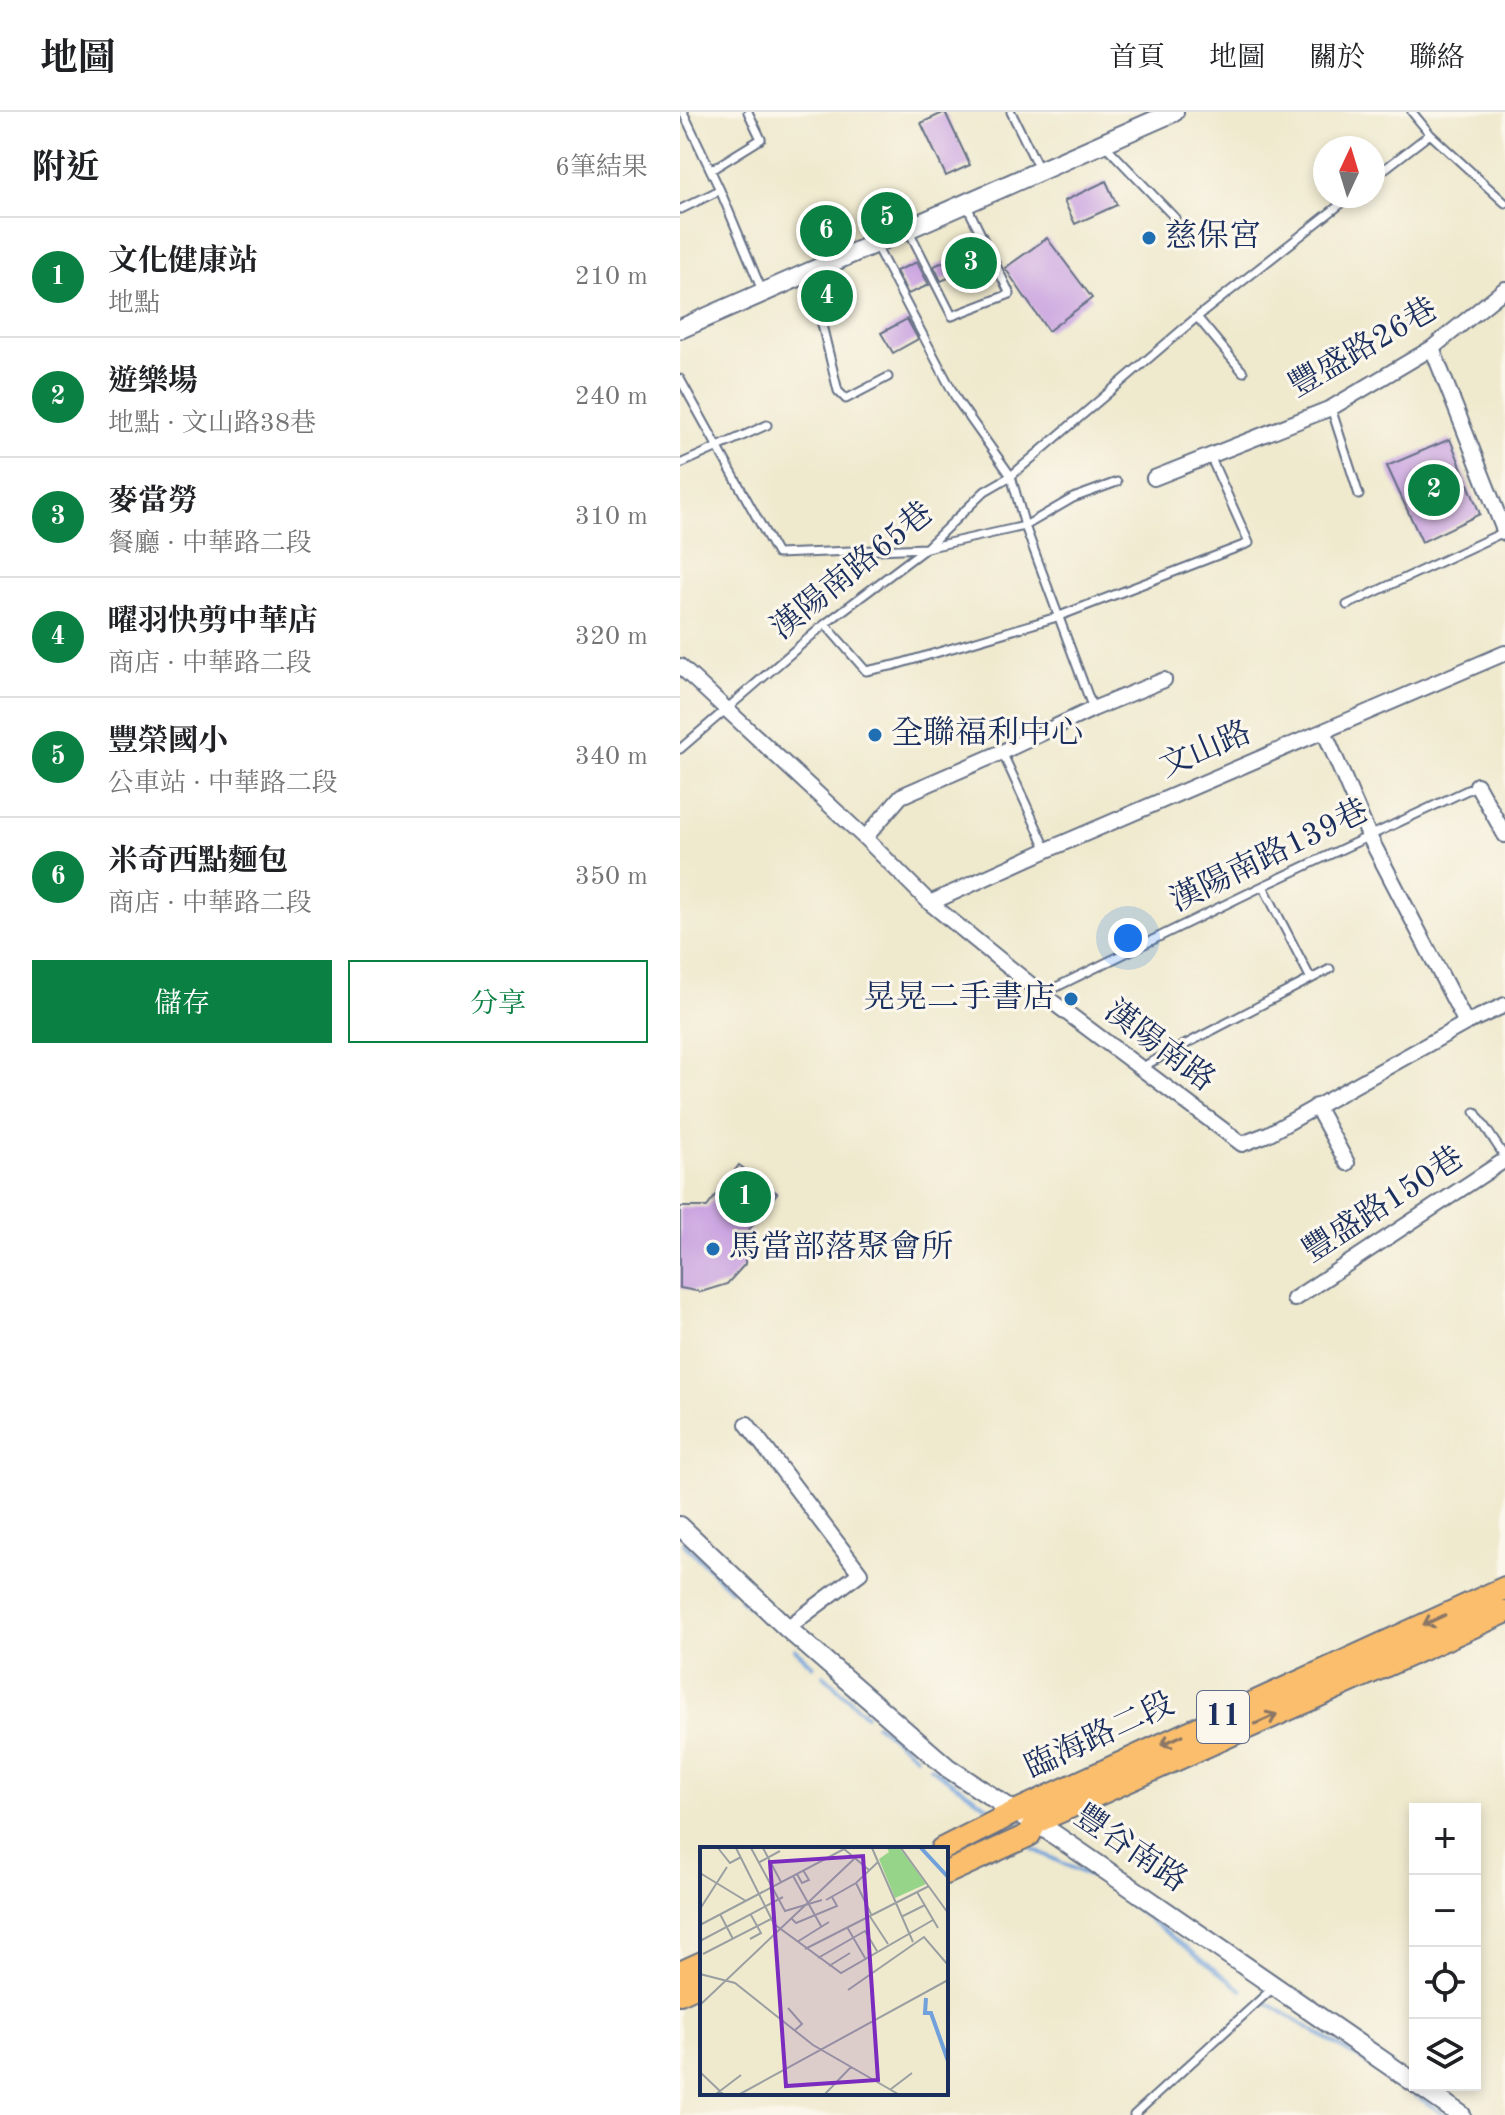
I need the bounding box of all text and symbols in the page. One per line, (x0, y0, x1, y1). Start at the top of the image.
text: 地圖 (40, 41, 116, 79)
text: 首頁 (1109, 45, 1165, 73)
text: 地圖 (1209, 45, 1265, 73)
text: 關於 (1309, 45, 1365, 73)
text: 聯絡 (1409, 45, 1465, 73)
north arrow (1313, 136, 1385, 208)
text: 附近 (32, 152, 100, 186)
text: 6筆結果 (555, 155, 648, 181)
pin: 5 (861, 188, 913, 248)
pin: 6 (800, 201, 852, 261)
place label: 慈保宮 (1165, 219, 1261, 254)
marker: 慈保宮 (1140, 229, 1158, 247)
pin: 3 (945, 233, 997, 293)
text: 文化健康站 (108, 247, 258, 277)
text: 1 (50, 264, 66, 290)
text: 210 m (575, 264, 648, 290)
pin: 4 (801, 266, 853, 326)
text: 地點 (108, 291, 160, 317)
street label: 豐盛路26巷 (1283, 291, 1444, 404)
text: 遊樂場 (108, 367, 198, 397)
text: 2 (50, 384, 66, 410)
text: 240 m (575, 384, 648, 410)
text: 地點 · 文山路38巷 (108, 411, 316, 437)
pin: 2 (1408, 460, 1460, 520)
text: 麥當勞 (108, 487, 198, 517)
street label: 漢陽南路65巷 (764, 495, 940, 646)
text: 3 (50, 504, 66, 530)
text: 310 m (575, 504, 648, 530)
text: 餐廳 · 中華路二段 (108, 531, 312, 557)
text: 曜羽快剪中華店 (108, 607, 318, 637)
text: 4 (50, 624, 66, 650)
text: 320 m (575, 624, 648, 650)
text: 商店 · 中華路二段 (108, 651, 312, 677)
place label: 全聯福利中心 (891, 715, 1083, 751)
street label: 文山路 (1154, 715, 1256, 784)
marker: 全聯福利中心 (866, 726, 884, 744)
text: 豐榮國小 (108, 727, 228, 757)
text: 5 (50, 744, 66, 770)
text: 340 m (575, 744, 648, 770)
text: 公車站 · 中華路二段 (108, 771, 338, 797)
street label: 漢陽南路139巷 (1165, 793, 1374, 919)
text: 米奇西點麵包 (108, 847, 288, 877)
text: 6 (50, 864, 66, 890)
text: 350 m (575, 864, 648, 890)
text: 商店 · 中華路二段 (108, 891, 312, 917)
your location (1108, 918, 1148, 958)
button: 儲存 (32, 960, 332, 1043)
button: 分享 (348, 960, 648, 1043)
place label: 晃晃二手書店 (863, 980, 1055, 1015)
marker: 晃晃二手書店 (1062, 990, 1080, 1008)
street label: 漢陽南路 (1098, 993, 1222, 1098)
street label: 豐盛路150巷 (1297, 1140, 1470, 1269)
pin: 1 (719, 1167, 771, 1227)
place label: 馬當部落聚會所 (729, 1229, 953, 1265)
marker: 馬當部落聚會所 (704, 1240, 722, 1258)
one-way arrow (1422, 1613, 1446, 1628)
street label: 臨海路二段 (1019, 1685, 1179, 1785)
road number: 11 (1197, 1691, 1249, 1743)
one-way arrow (1254, 1711, 1278, 1726)
one-way arrow (1160, 1733, 1184, 1748)
street label: 豐谷南路 (1068, 1798, 1194, 1899)
map controls (1409, 1803, 1481, 2091)
button: + (1409, 1803, 1481, 1875)
inset map (700, 1847, 948, 2095)
button: − (1409, 1875, 1481, 1947)
button: locate (1409, 1947, 1481, 2019)
button: layers (1409, 2019, 1481, 2091)

